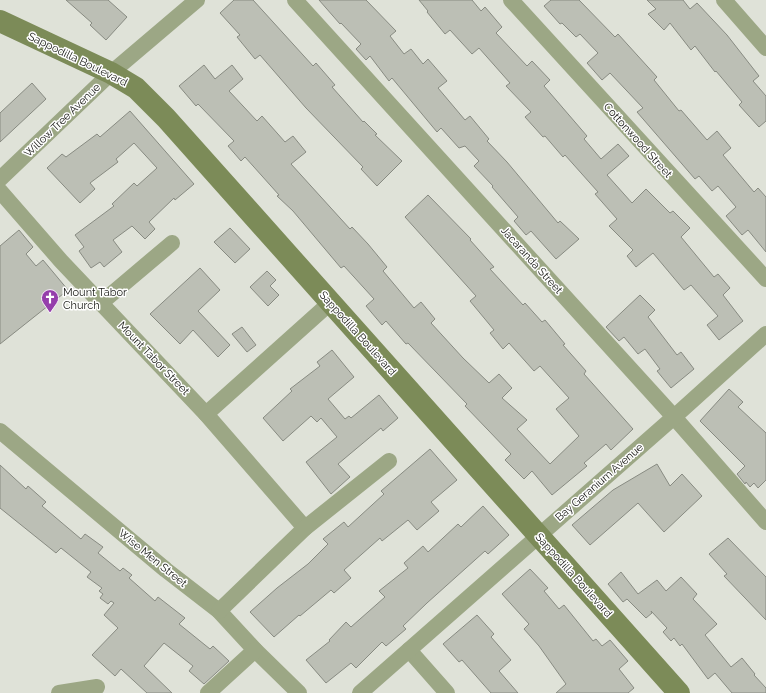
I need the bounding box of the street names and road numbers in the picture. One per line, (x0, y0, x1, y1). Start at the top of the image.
street label: Sappodilla Boulevard (26, 30, 130, 89)
street label: Willow Tree Avenue (22, 80, 103, 160)
street label: Cottonwood Street (601, 100, 675, 181)
street label: Jacaranda Street (498, 224, 565, 297)
street label: Sappodilla Boulevard (316, 289, 399, 378)
street label: Mount Tabor Street (115, 319, 192, 398)
street label: Bay Geranium Avenue (553, 440, 646, 524)
street label: Wise Men Street (116, 527, 190, 590)
street label: Sappodilla Boulevard (532, 531, 615, 620)

